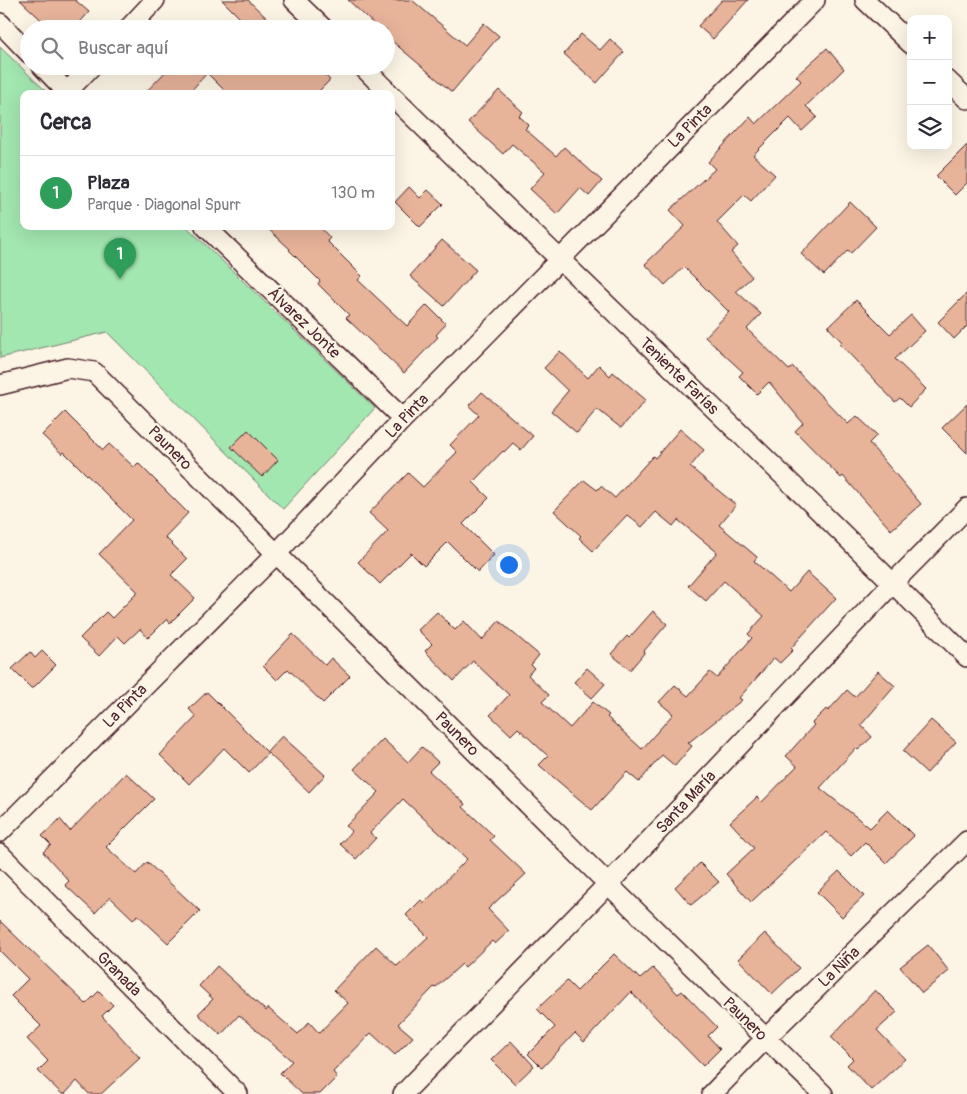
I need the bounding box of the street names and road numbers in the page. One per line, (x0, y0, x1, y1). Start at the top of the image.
street label: La Pinta (664, 100, 716, 152)
street label: Álvarez Jonte (263, 283, 345, 363)
street label: Teniente Farías (635, 333, 723, 419)
street label: La Pinta (381, 390, 433, 442)
street label: Paunero (144, 422, 197, 475)
street label: La Pinta (99, 680, 151, 732)
street label: Paunero (431, 708, 484, 761)
street label: Santa María (652, 766, 720, 838)
street label: La Niña (814, 942, 864, 992)
street label: Granada (92, 947, 146, 1001)
street label: Paunero (719, 993, 772, 1045)

